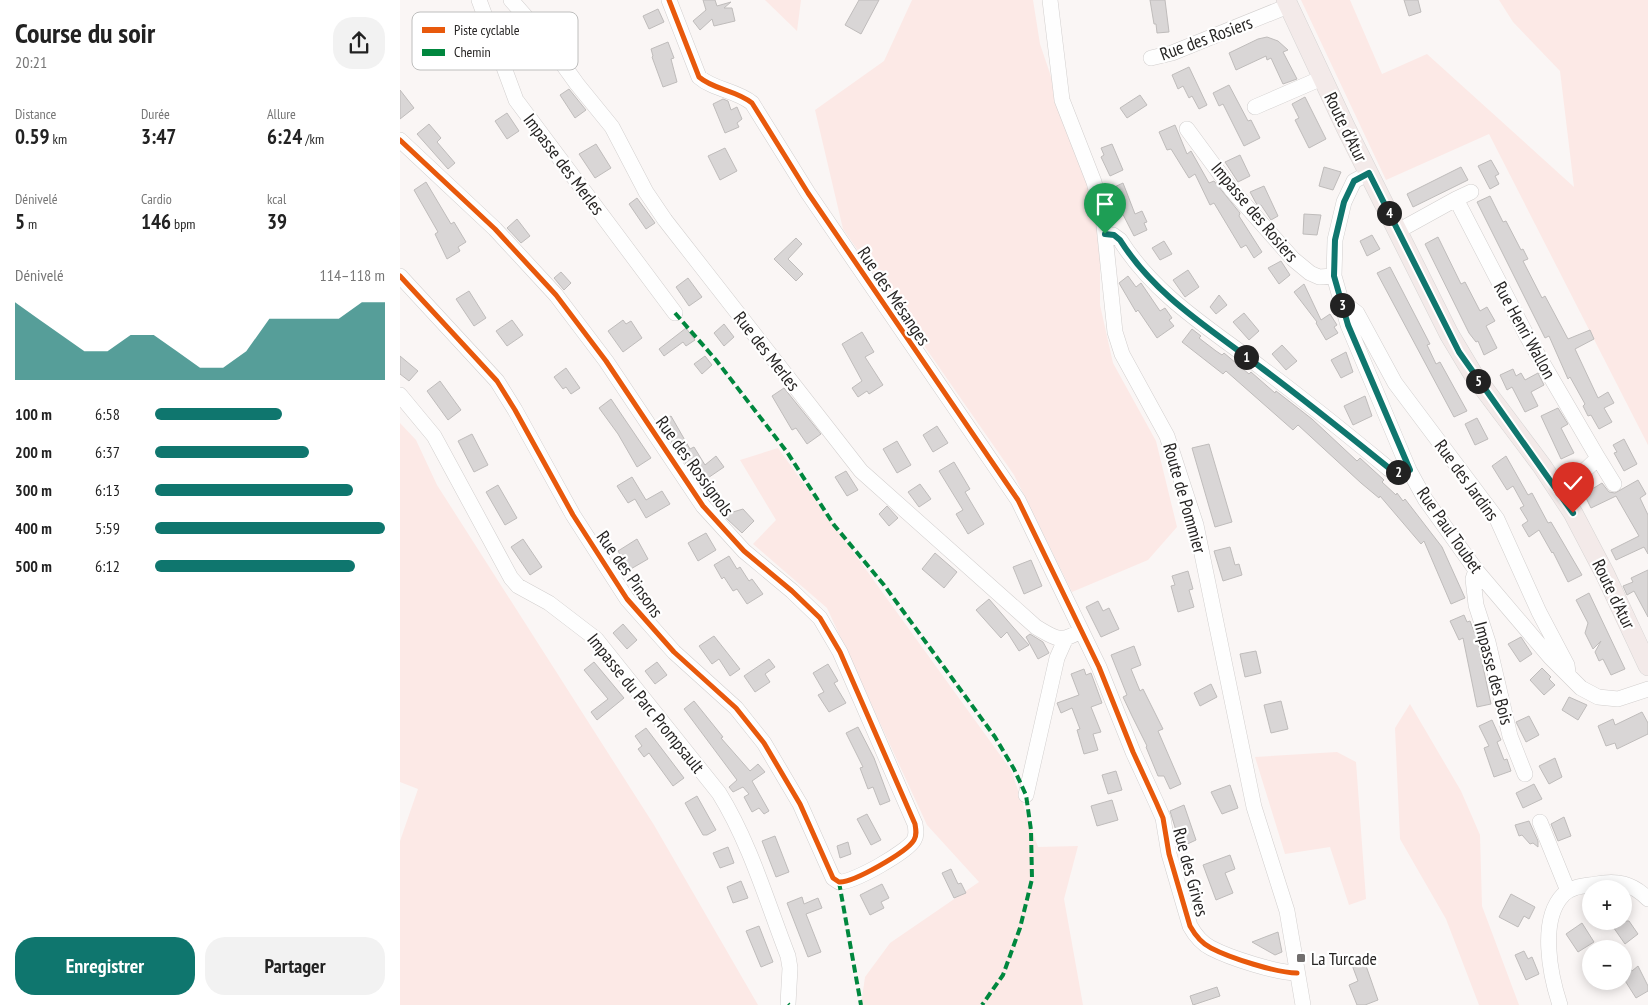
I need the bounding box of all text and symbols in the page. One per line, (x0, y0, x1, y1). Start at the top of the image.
street label: Rue des Rosiers (1156, 11, 1256, 65)
legend (412, 12, 578, 70)
text: Course du soir (15, 14, 155, 51)
button: share (333, 17, 385, 69)
text: Piste cyclable (454, 21, 520, 39)
text: Chemin (454, 43, 491, 61)
text: 20:21 (15, 52, 47, 72)
street label: Route d'Atur (1319, 88, 1373, 166)
text: Distance (15, 105, 56, 123)
text: Durée (141, 105, 170, 123)
text: Allure (267, 105, 296, 123)
street label: Impasse des Merles (518, 109, 610, 219)
text: 0.59 (15, 123, 50, 150)
text: 3:47 (141, 123, 176, 150)
text: 6:24 (267, 123, 302, 150)
text: km (50, 130, 67, 148)
text: /km (302, 130, 324, 148)
street label: Impasse des Rosiers (1206, 157, 1304, 267)
pin (1084, 183, 1126, 234)
text: Dénivelé (15, 190, 58, 208)
text: Cardio (141, 190, 172, 208)
text: kcal (267, 190, 286, 208)
icon: arrive (1091, 190, 1119, 218)
pin: 4 (1376, 200, 1402, 226)
text: 4 (1386, 204, 1393, 222)
text: 5 (15, 208, 25, 235)
text: 146 (141, 208, 171, 235)
text: 39 (267, 208, 287, 235)
text: m (25, 215, 37, 233)
text: bpm (171, 215, 195, 233)
street label: Rue des Mésanges (853, 242, 935, 350)
text: Dénivelé (15, 265, 64, 285)
text: 114–118 m (320, 265, 385, 285)
street label: Rue Henri Wallon (1489, 277, 1561, 383)
pin: 3 (1330, 292, 1354, 318)
text: 3 (1339, 296, 1346, 314)
street label: Rue des Merles (729, 307, 805, 395)
pin: 1 (1234, 344, 1258, 370)
text: 1 (1243, 348, 1250, 366)
pin: 5 (1466, 368, 1490, 394)
text: 5 (1475, 372, 1482, 390)
text: 100 m (15, 404, 52, 424)
text: 6:58 (95, 404, 120, 424)
street label: Rue des Rossignols (651, 411, 739, 521)
street label: Rue des Jardins (1430, 435, 1504, 525)
street label: Route de Pommier (1158, 440, 1212, 556)
text: 200 m (15, 442, 52, 462)
text: 6:37 (95, 442, 120, 462)
pin: 2 (1386, 460, 1410, 484)
pin (1552, 462, 1594, 513)
text: 2 (1395, 463, 1402, 481)
icon: check (1559, 469, 1587, 497)
text: 300 m (15, 480, 52, 500)
text: 6:13 (95, 480, 120, 500)
street label: Rue Paul Toubet (1412, 482, 1488, 578)
text: 400 m (15, 518, 52, 538)
text: 5:59 (95, 518, 120, 538)
street label: Rue des Pinsons (592, 526, 668, 622)
street label: Route d'Atur (1587, 555, 1641, 633)
text: 500 m (15, 556, 52, 576)
text: 6:12 (95, 556, 120, 576)
street label: Impasse des Bois (1469, 619, 1519, 727)
street label: Impasse du Parc Prompsault (582, 628, 710, 778)
street label: Rue des Grives (1168, 825, 1214, 919)
map controls (1582, 880, 1632, 990)
button: + (1582, 880, 1632, 930)
button: Enregistrer (15, 937, 195, 995)
button: Partager (205, 937, 385, 995)
button: − (1582, 940, 1632, 990)
place label: La Turcade (1311, 947, 1377, 970)
marker: La Turcade (1295, 952, 1307, 964)

